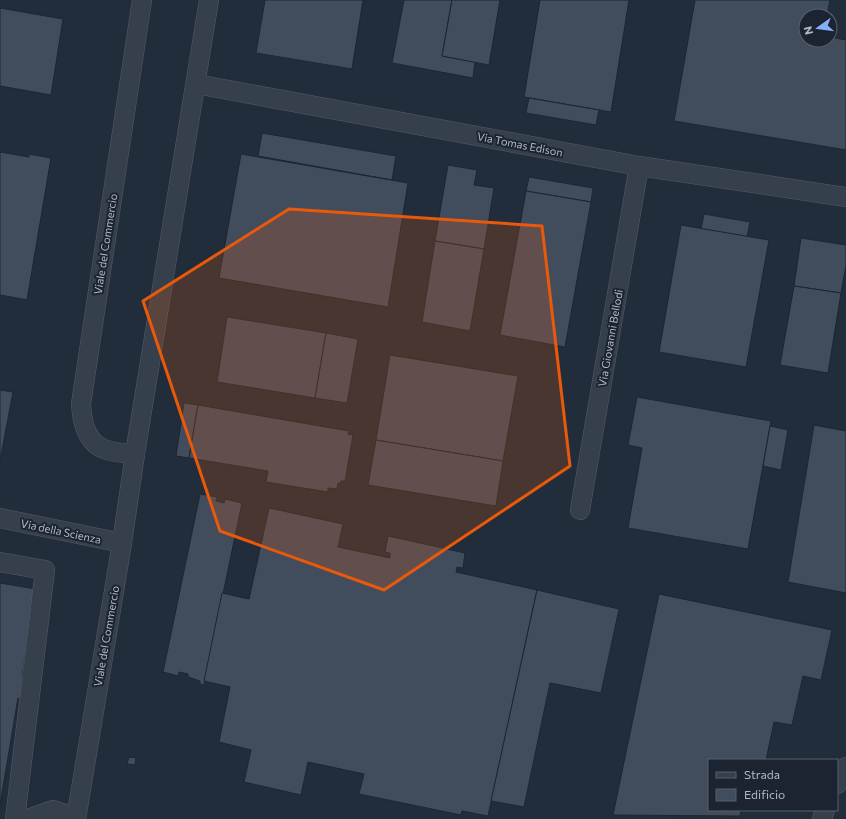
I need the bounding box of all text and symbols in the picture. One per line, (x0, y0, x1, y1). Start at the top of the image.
north arrow (798, 8, 838, 48)
text: N (801, 25, 815, 36)
street label: Via Tomas Edison (476, 129, 564, 159)
street label: Viale del Commercio (91, 192, 119, 295)
street label: Via Giovanni Bellodi (595, 288, 625, 388)
street label: Via della Scienza (20, 516, 102, 546)
street label: Viale del Commercio (91, 584, 121, 687)
legend (708, 759, 838, 811)
text: Strada (744, 767, 780, 781)
text: Edificio (744, 787, 785, 801)

